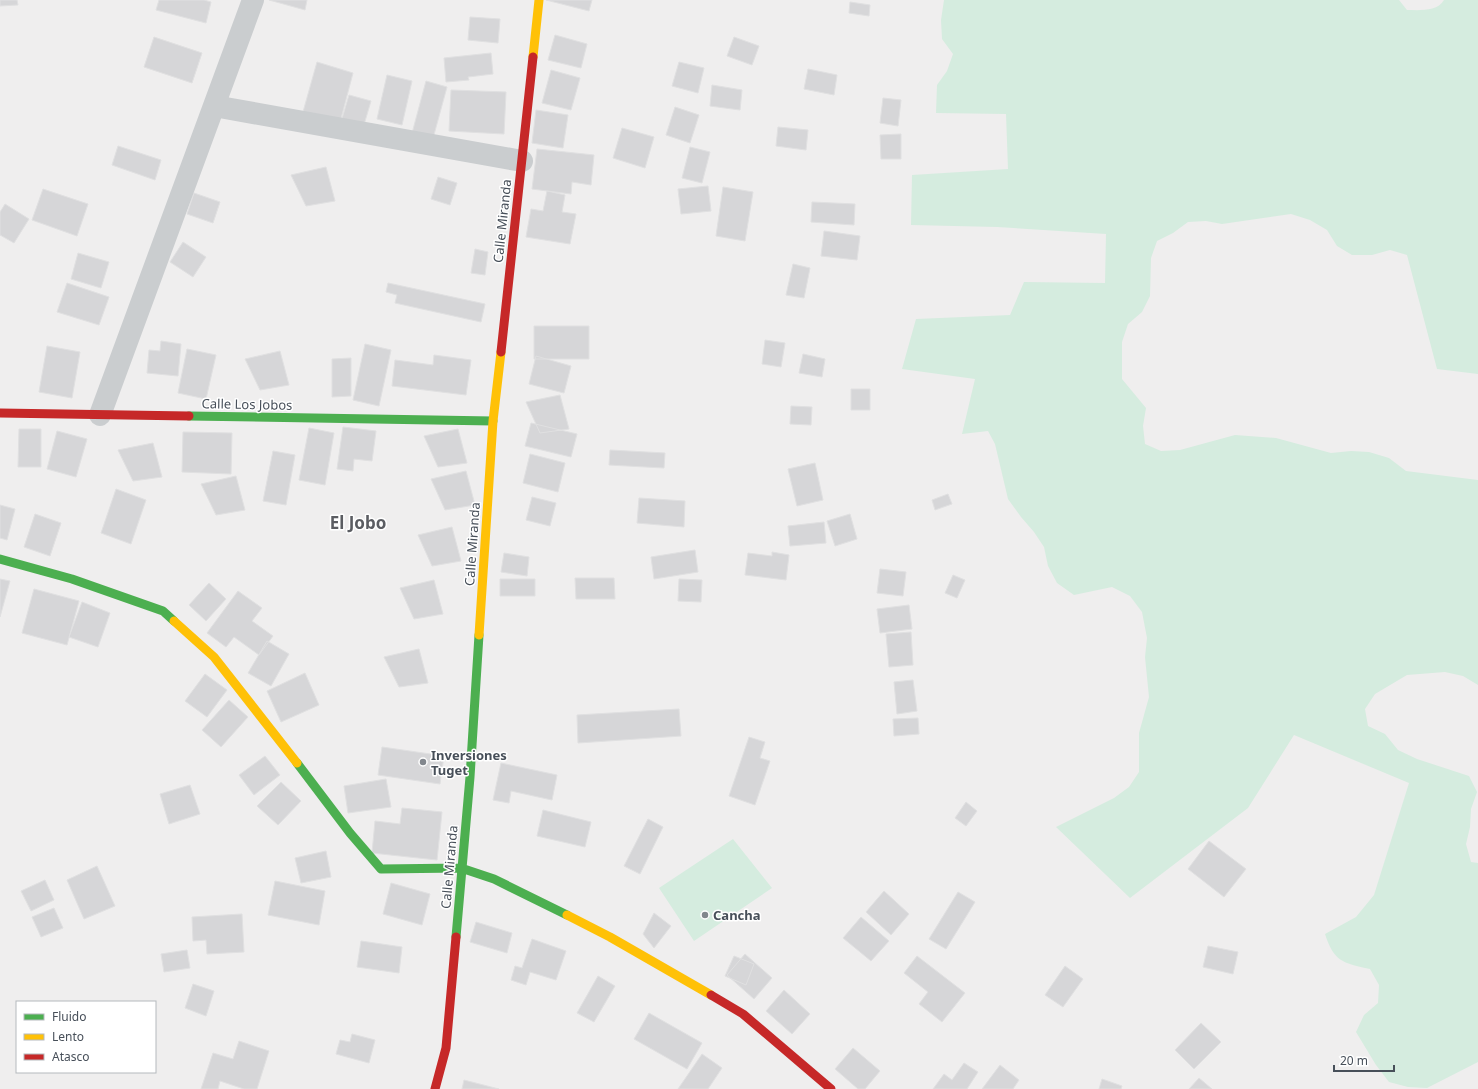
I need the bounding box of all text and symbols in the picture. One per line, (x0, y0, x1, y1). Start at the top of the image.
street label: Calle Miranda (489, 178, 515, 264)
street label: Calle Los Jobos (201, 394, 293, 414)
street label: Calle Miranda (460, 502, 484, 586)
district label: El Jobo (330, 511, 386, 534)
place label: Inversiones Tuget (431, 746, 507, 779)
marker: Inversiones Tuget (418, 757, 428, 767)
street label: Calle Miranda (436, 824, 462, 910)
place label: Cancha (713, 906, 761, 924)
marker: Cancha (700, 910, 710, 920)
legend (16, 1001, 156, 1073)
text: Fluido (52, 1008, 86, 1025)
text: Lento (52, 1028, 84, 1045)
scale bar (1334, 1047, 1394, 1073)
text: Atasco (52, 1048, 90, 1065)
text: 20 m (1340, 1052, 1368, 1069)

